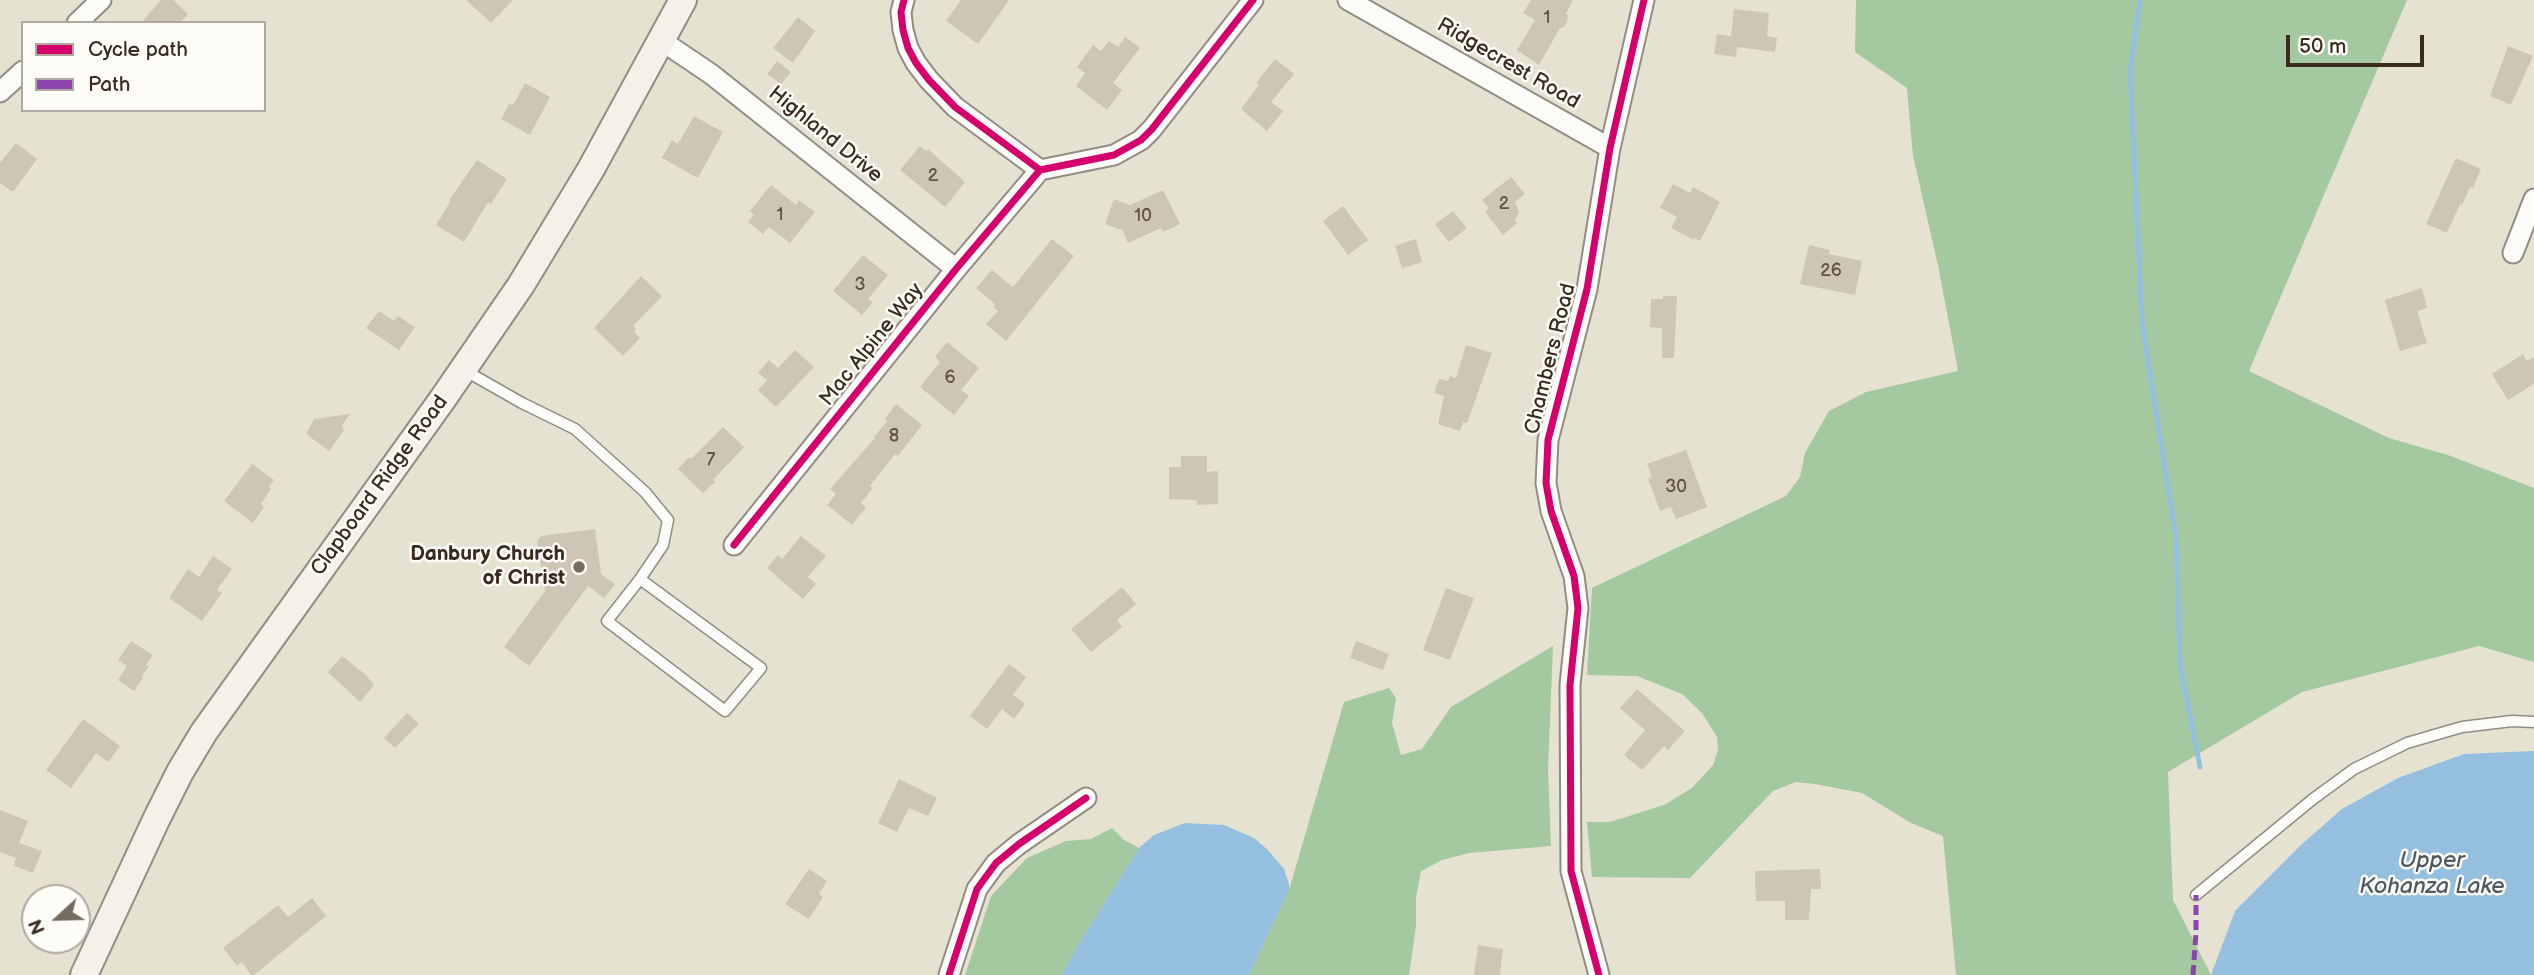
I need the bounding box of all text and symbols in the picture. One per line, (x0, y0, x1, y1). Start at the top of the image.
house number: 1 (1544, 7, 1550, 29)
street label: Ridgecrest Road (1432, 13, 1584, 115)
legend (21, 21, 266, 112)
scale bar (2289, 21, 2427, 65)
text: 50 m (2299, 34, 2346, 59)
text: Cycle path (88, 37, 188, 62)
text: Path (88, 72, 130, 97)
street label: Highland Drive (763, 81, 887, 189)
house number: 2 (928, 165, 938, 187)
house number: 2 (1499, 193, 1509, 215)
house number: 1 (777, 204, 783, 226)
house number: 10 (1134, 205, 1152, 227)
house number: 26 (1820, 260, 1842, 282)
house number: 3 (854, 274, 866, 296)
street label: Mac Alpine Way (815, 278, 929, 412)
street label: Chambers Road (1520, 281, 1582, 437)
house number: 6 (945, 367, 955, 389)
street label: Clapboard Ridge Road (306, 391, 454, 581)
house number: 8 (889, 425, 899, 447)
house number: 7 (707, 449, 715, 471)
house number: 30 (1665, 476, 1687, 498)
place label: Danbury Church of Christ (410, 542, 565, 592)
marker: Danbury Church of Christ (571, 559, 587, 575)
water label: Upper Kohanza Lake (2359, 847, 2505, 901)
north arrow (21, 884, 91, 954)
text: N (25, 915, 51, 937)

